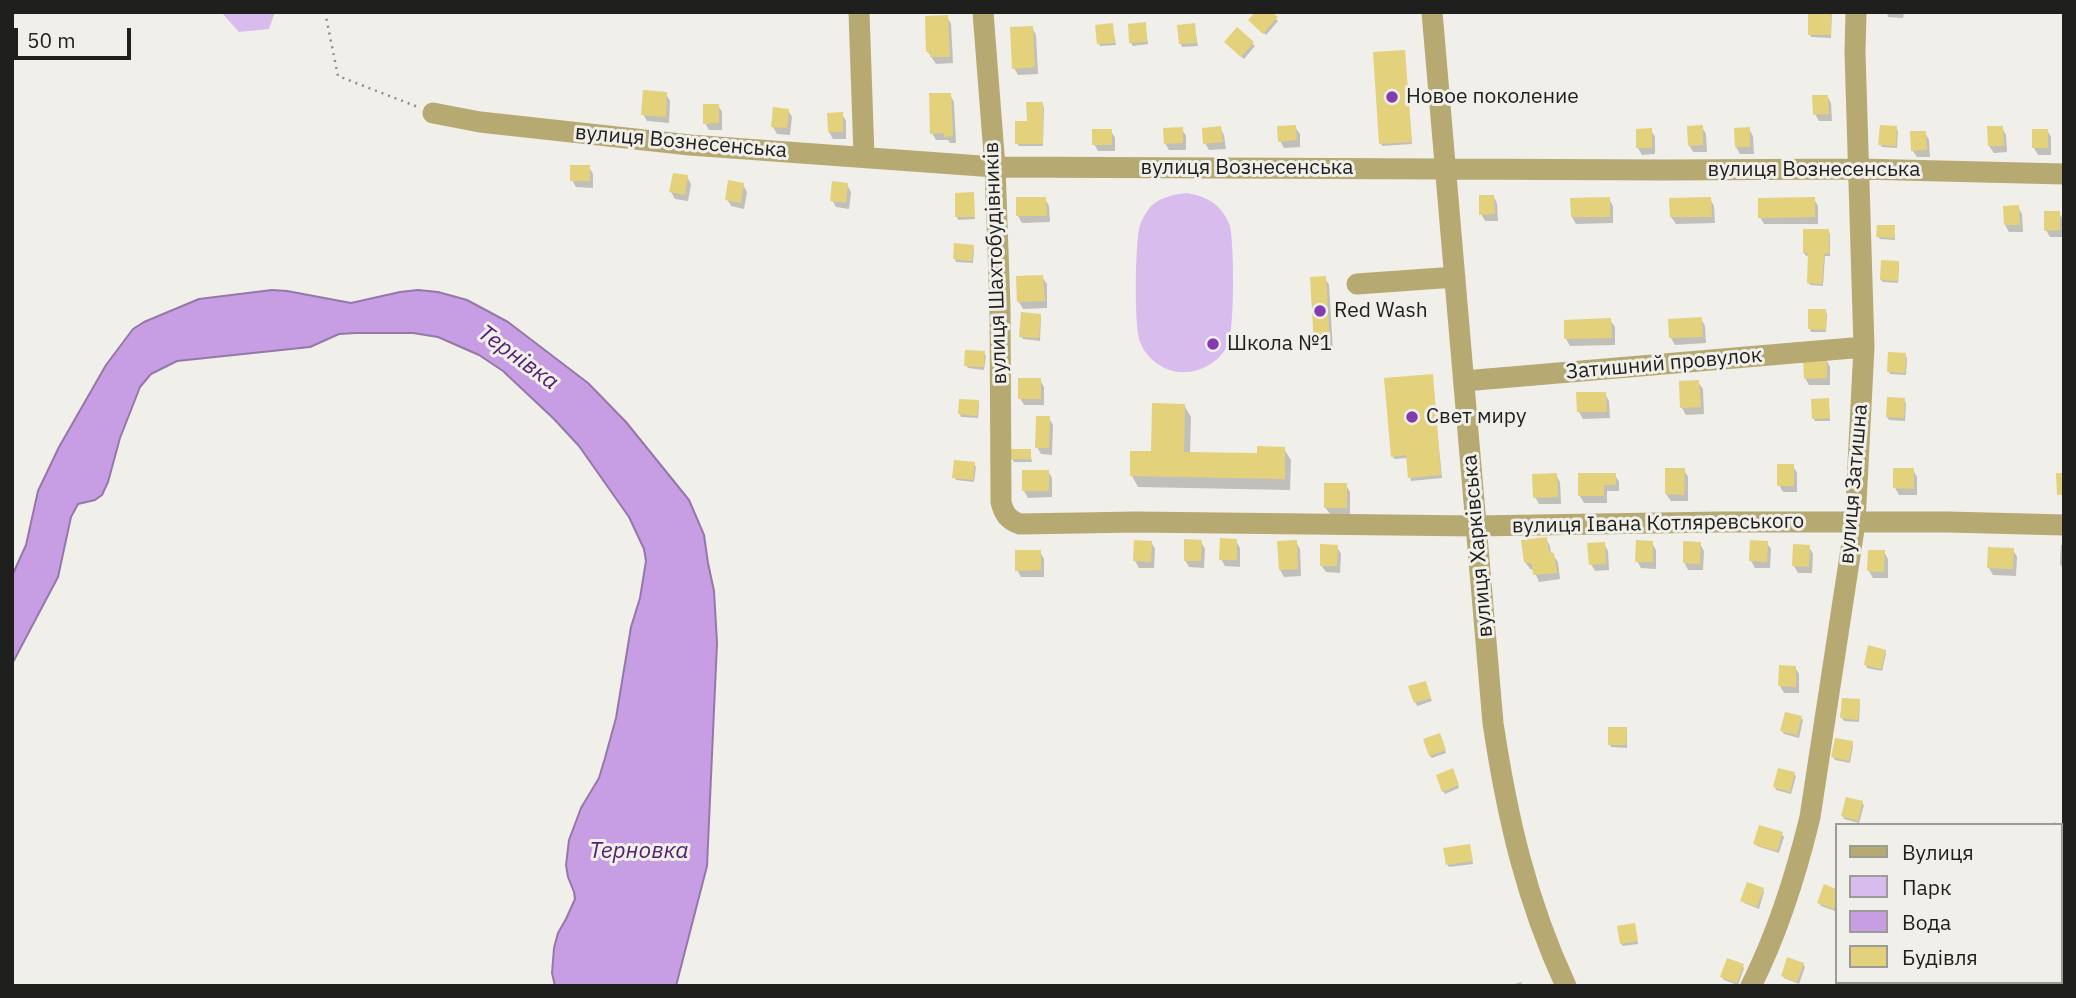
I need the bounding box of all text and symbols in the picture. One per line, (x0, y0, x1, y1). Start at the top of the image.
scale bar (18, 14, 135, 58)
text: 50 m (27, 26, 76, 54)
place label: Новое поколение (1406, 84, 1579, 110)
marker: Новое поколение (1384, 89, 1400, 105)
street label: вулиця Вознесенська (574, 120, 788, 164)
street label: вулиця Шахтобудівників (979, 141, 1013, 385)
street label: вулиця Вознесенська (1141, 155, 1353, 181)
street label: вулиця Вознесенська (1708, 157, 1920, 183)
place label: Red Wash (1334, 298, 1428, 324)
marker: Red Wash (1312, 303, 1328, 319)
water label: Тернівка (472, 320, 564, 396)
place label: Школа №1 (1227, 331, 1332, 357)
marker: Школа №1 (1205, 336, 1221, 352)
street label: Затишний провулок (1565, 343, 1763, 385)
street label: вулиця Затишна (1834, 403, 1874, 565)
place label: Свет миру (1426, 404, 1526, 430)
marker: Свет миру (1404, 409, 1420, 425)
street label: вулиця Харківська (1457, 454, 1499, 638)
street label: вулиця Івана Котляревського (1512, 509, 1804, 539)
legend (1834, 823, 2062, 984)
water label: Терновка (589, 837, 689, 865)
text: Вулиця (1902, 838, 1974, 866)
text: Парк (1902, 873, 1952, 901)
text: Вода (1902, 908, 1951, 936)
text: Будівля (1902, 943, 1978, 971)

